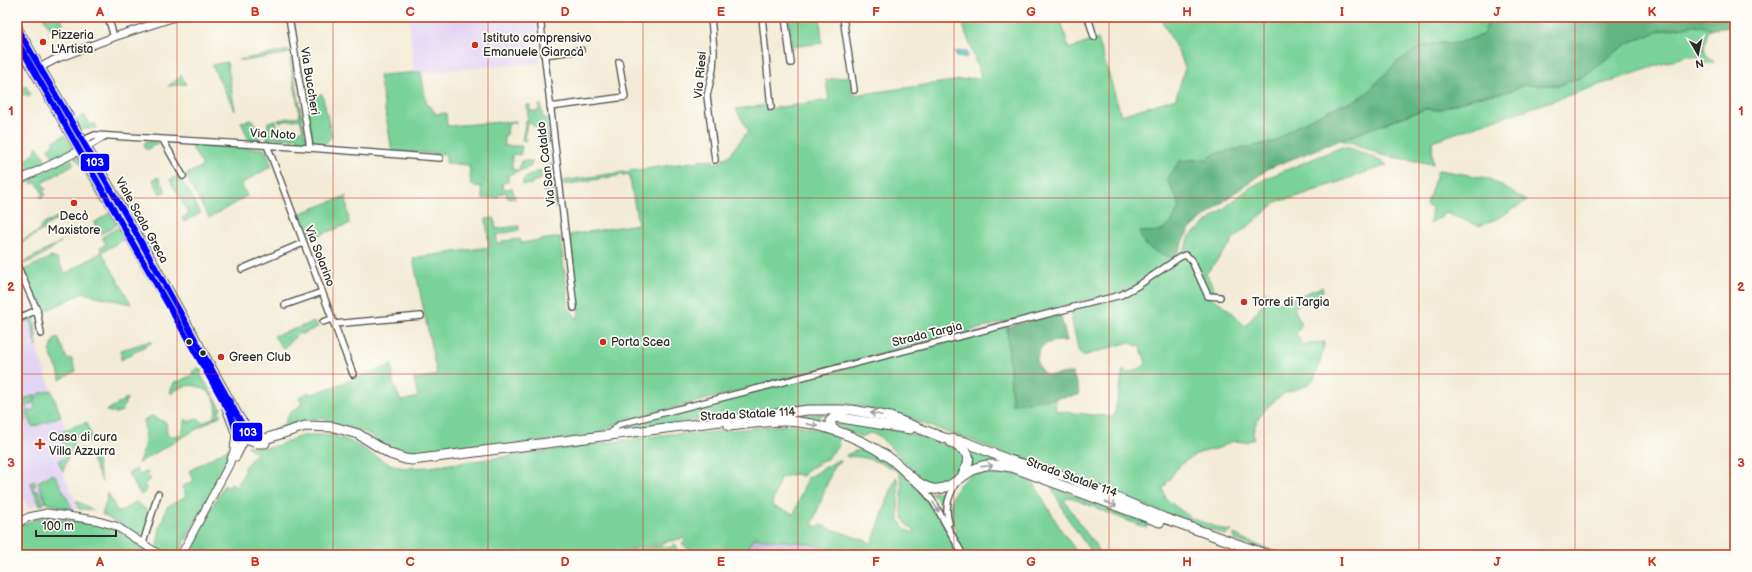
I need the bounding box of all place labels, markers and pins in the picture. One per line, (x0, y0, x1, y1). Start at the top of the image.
place label: Pizzeria L'Artista (51, 28, 94, 57)
place label: Istituto comprensivo Emanuele Giaracà (483, 31, 592, 60)
marker: Pizzeria L'Artista (38, 37, 48, 47)
marker: Istituto comprensivo Emanuele Giaracà (470, 40, 480, 50)
marker: Decò Maxistore (69, 198, 79, 208)
place label: Decò Maxistore (48, 209, 100, 238)
place label: Torre di Targia (1252, 295, 1330, 310)
marker: Torre di Targia (1239, 297, 1249, 307)
place label: Porta Scea (611, 335, 670, 350)
unlabelled marker (184, 337, 194, 347)
marker: Porta Scea (598, 337, 608, 347)
unlabelled marker (198, 348, 208, 358)
place label: Green Club (229, 350, 291, 365)
marker: Green Club (216, 352, 226, 362)
place label: Casa di cura Villa Azzurra (49, 430, 117, 459)
marker: Casa di cura Villa Azzurra (34, 438, 46, 450)

